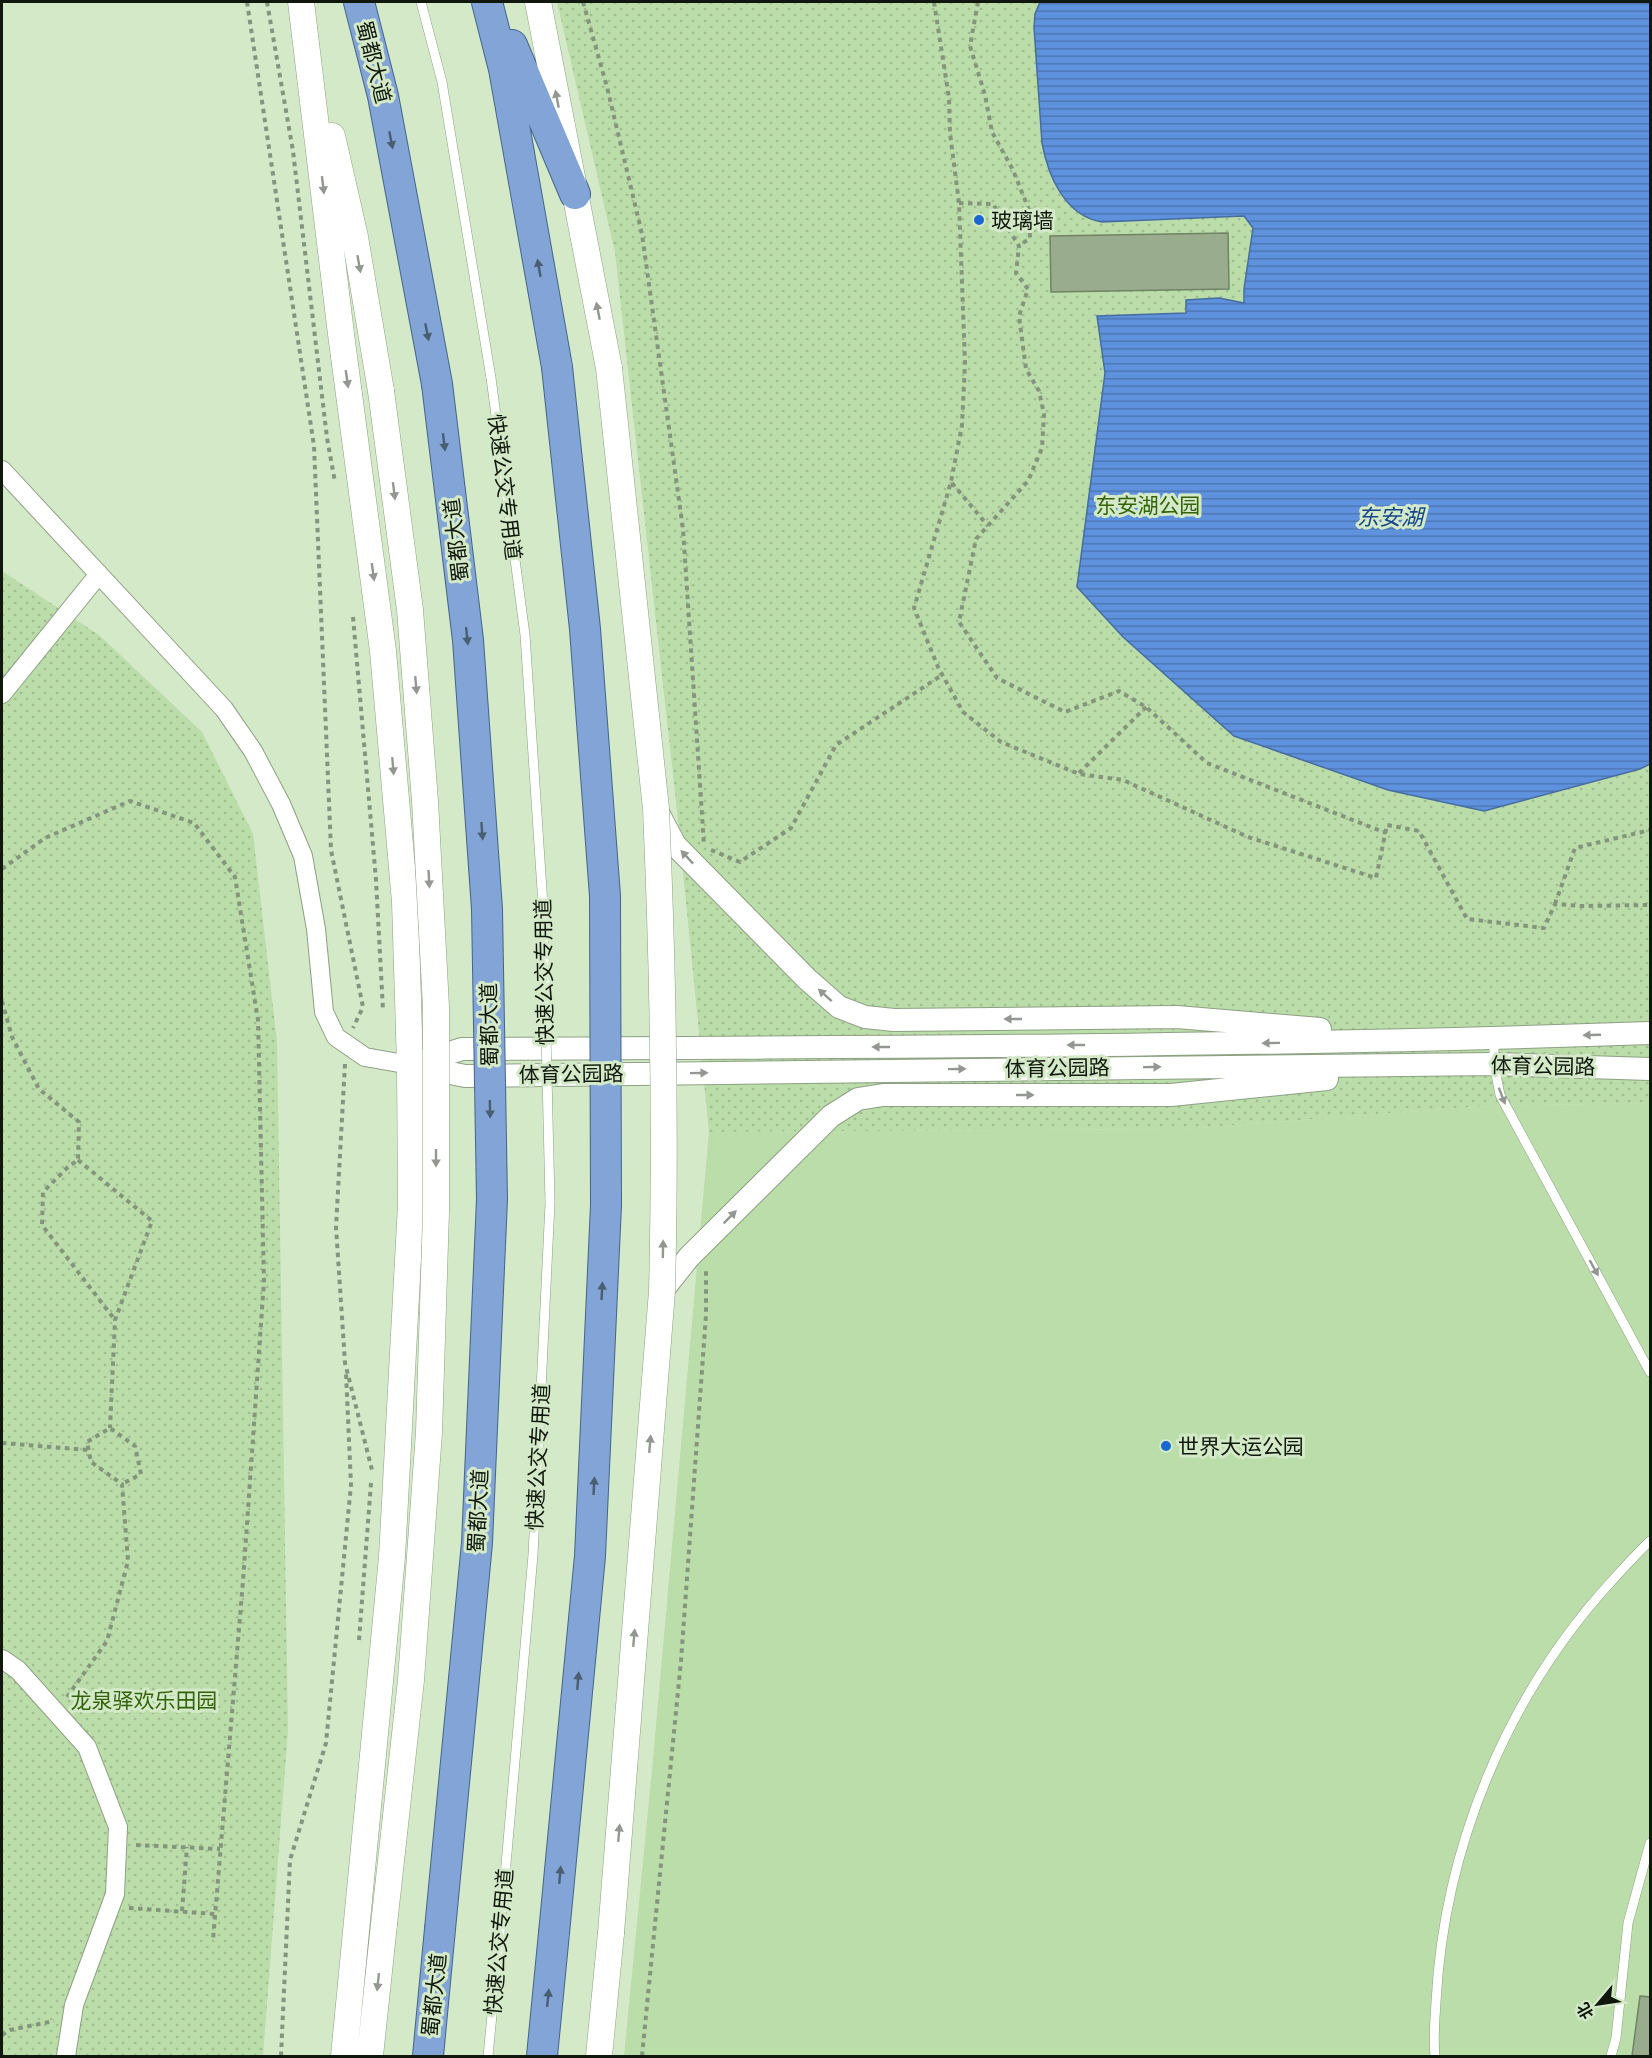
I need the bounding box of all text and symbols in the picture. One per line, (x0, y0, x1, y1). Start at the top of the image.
street label: 蜀都大道 (351, 18, 397, 106)
one-way arrow (552, 89, 561, 108)
one-way arrow (387, 131, 396, 150)
one-way arrow (318, 176, 328, 195)
place label: 玻璃墙 (991, 207, 1054, 234)
marker: 玻璃墙 (972, 213, 986, 227)
one-way arrow (355, 254, 364, 273)
one-way arrow (534, 258, 543, 277)
one-way arrow (593, 301, 602, 320)
one-way arrow (423, 323, 432, 342)
one-way arrow (342, 369, 352, 388)
street label: 快速公交专用道 (483, 412, 527, 562)
one-way arrow (439, 433, 449, 452)
one-way arrow (390, 481, 399, 500)
park label: 东安湖公园 (1096, 492, 1201, 519)
street label: 蜀都大道 (437, 497, 475, 583)
water label: 东安湖 (1357, 503, 1426, 531)
one-way arrow (368, 563, 377, 582)
one-way arrow (462, 627, 472, 646)
one-way arrow (411, 675, 421, 694)
one-way arrow (388, 757, 398, 776)
one-way arrow (477, 821, 486, 840)
one-way arrow (680, 850, 694, 865)
one-way arrow (425, 870, 434, 889)
street label: 快速公交专用道 (529, 898, 559, 1046)
street label: 蜀都大道 (475, 983, 503, 1067)
one-way arrow (818, 989, 833, 1002)
one-way arrow (1004, 1014, 1023, 1024)
one-way arrow (1583, 1031, 1602, 1040)
one-way arrow (1262, 1038, 1281, 1048)
one-way arrow (1067, 1040, 1086, 1050)
one-way arrow (872, 1042, 891, 1051)
street label: 体育公园路 (1490, 1052, 1596, 1080)
street label: 体育公园路 (1004, 1054, 1110, 1082)
street label: 体育公园路 (518, 1060, 624, 1088)
one-way arrow (1142, 1062, 1161, 1072)
one-way arrow (947, 1064, 966, 1074)
one-way arrow (689, 1068, 708, 1078)
one-way arrow (1498, 1087, 1507, 1105)
one-way arrow (1015, 1090, 1034, 1100)
one-way arrow (485, 1100, 495, 1119)
one-way arrow (431, 1148, 441, 1167)
one-way arrow (722, 1210, 736, 1224)
one-way arrow (658, 1240, 668, 1259)
one-way arrow (1589, 1259, 1599, 1276)
one-way arrow (598, 1282, 607, 1301)
street label: 快速公交专用道 (521, 1383, 555, 1531)
place label: 世界大运公园 (1178, 1433, 1304, 1460)
one-way arrow (645, 1434, 655, 1453)
marker: 世界大运公园 (1159, 1439, 1173, 1453)
street label: 蜀都大道 (462, 1468, 494, 1554)
one-way arrow (589, 1477, 598, 1496)
one-way arrow (629, 1629, 639, 1648)
one-way arrow (573, 1671, 583, 1690)
park label: 龙泉驿欢乐田园 (71, 1687, 218, 1714)
one-way arrow (614, 1823, 624, 1842)
one-way arrow (555, 1865, 565, 1884)
street label: 快速公交专用道 (479, 1868, 519, 2016)
street label: 蜀都大道 (416, 1952, 452, 2038)
one-way arrow (373, 1973, 383, 1992)
north arrow (1568, 1974, 1628, 2034)
one-way arrow (543, 1989, 553, 2008)
text: 北 (1572, 1999, 1598, 2023)

